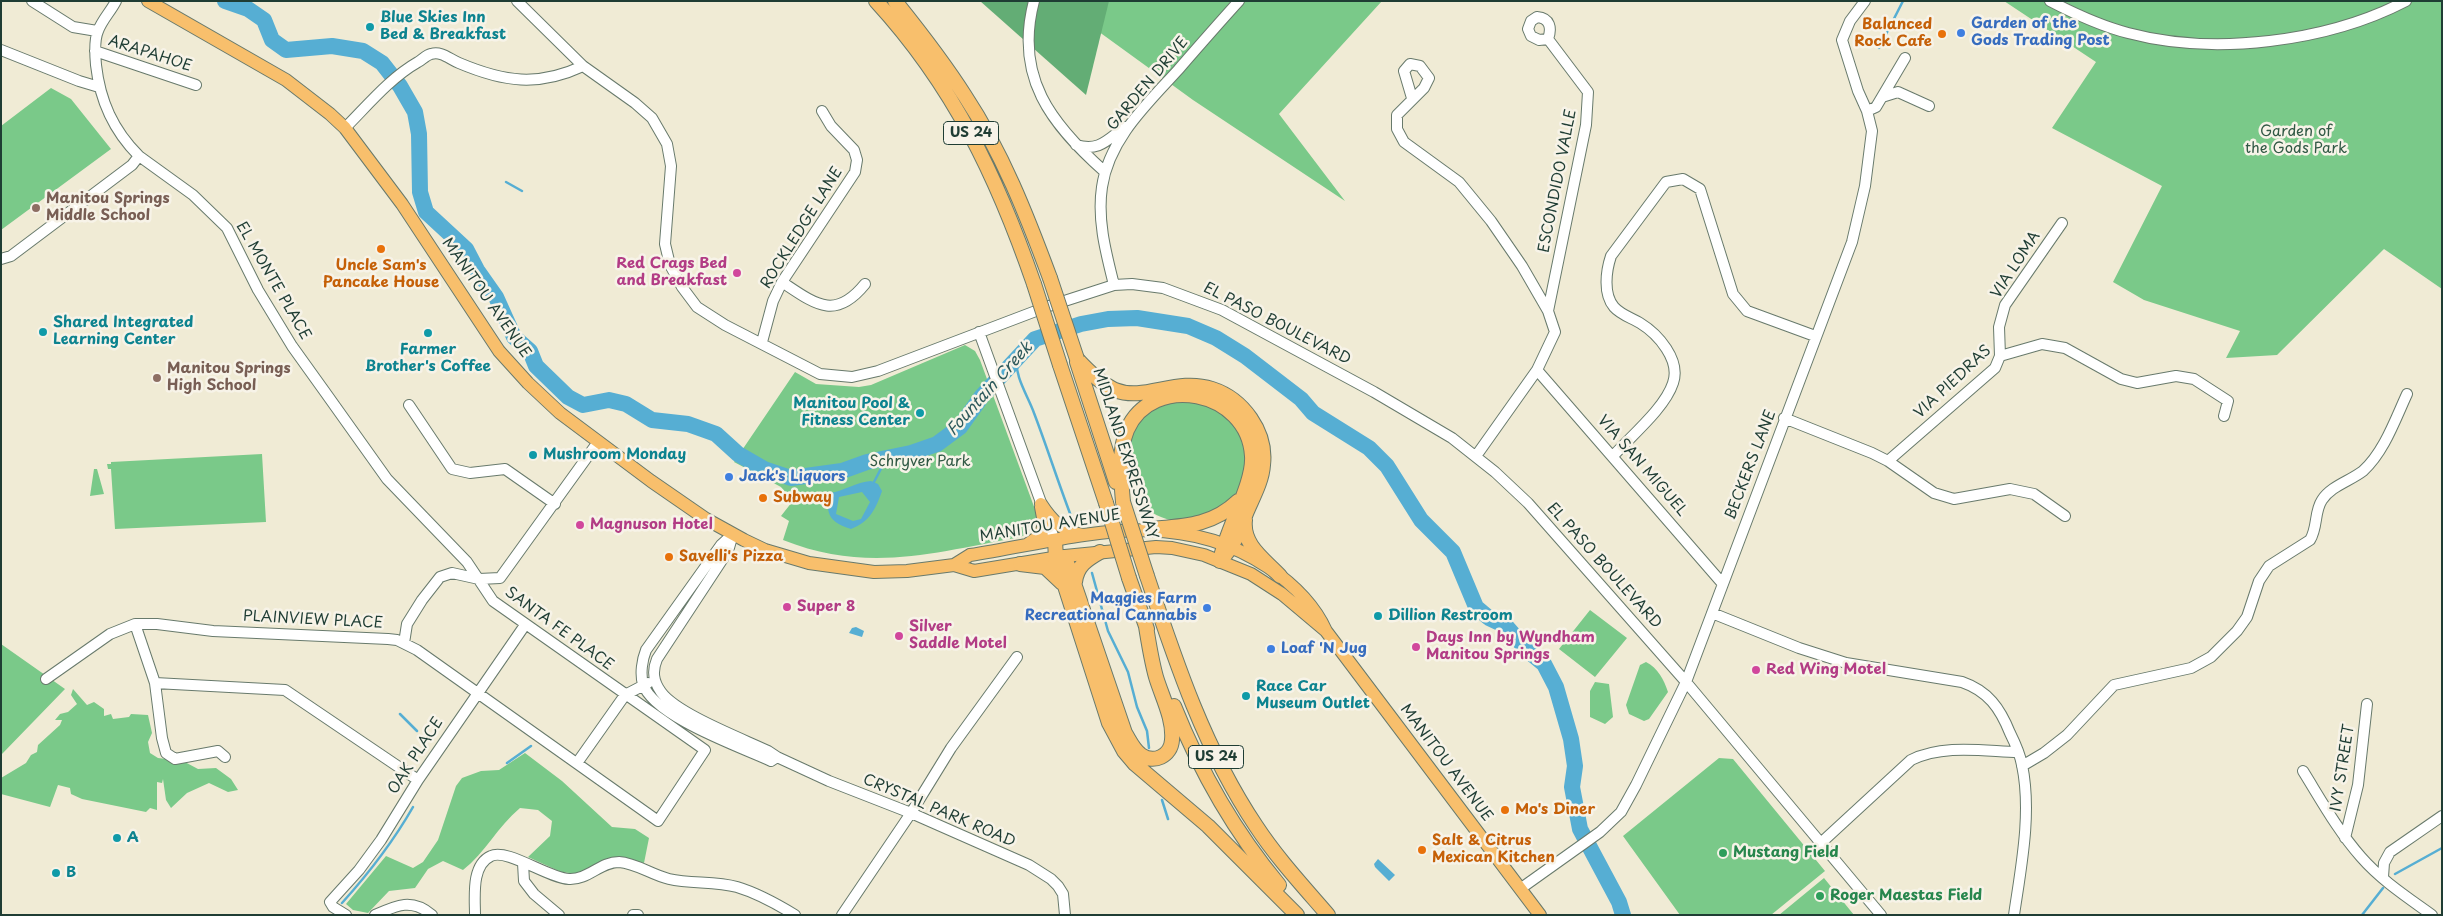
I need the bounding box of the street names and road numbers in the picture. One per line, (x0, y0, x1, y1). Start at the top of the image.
street label: ARAPAHOE (106, 32, 194, 76)
street label: GARDEN DRIVE (1104, 34, 1192, 134)
street label: ESCONDIDO VALLE (1535, 108, 1581, 254)
road number: US 24 (944, 122, 998, 144)
street label: ROCKLEDGE LANE (757, 164, 847, 292)
street label: EL MONTE PLACE (232, 219, 314, 343)
street label: VIA LOMA (1988, 228, 2044, 302)
street label: MANITOU AVENUE (438, 235, 534, 361)
street label: EL PASO BOULEVARD (1200, 279, 1354, 369)
street label: VIA PIEDRAS (1911, 342, 1995, 422)
street label: MIDLAND EXPRESSWAY (1089, 366, 1161, 542)
street label: BECKERS LANE (1722, 407, 1780, 523)
street label: VIA SAN MIGUEL (1593, 412, 1691, 520)
street label: EL PASO BOULEVARD (1543, 499, 1665, 633)
street label: MANITOU AVENUE (978, 506, 1122, 546)
street label: SANTA FE PLACE (501, 584, 617, 674)
street label: PLAINVIEW PLACE (243, 607, 383, 633)
street label: MANITOU AVENUE (1396, 701, 1496, 825)
street label: OAK PLACE (385, 714, 447, 798)
street label: IVY STREET (2327, 723, 2359, 813)
road number: US 24 (1188, 746, 1244, 769)
street label: CRYSTAL PARK ROAD (860, 771, 1018, 851)

